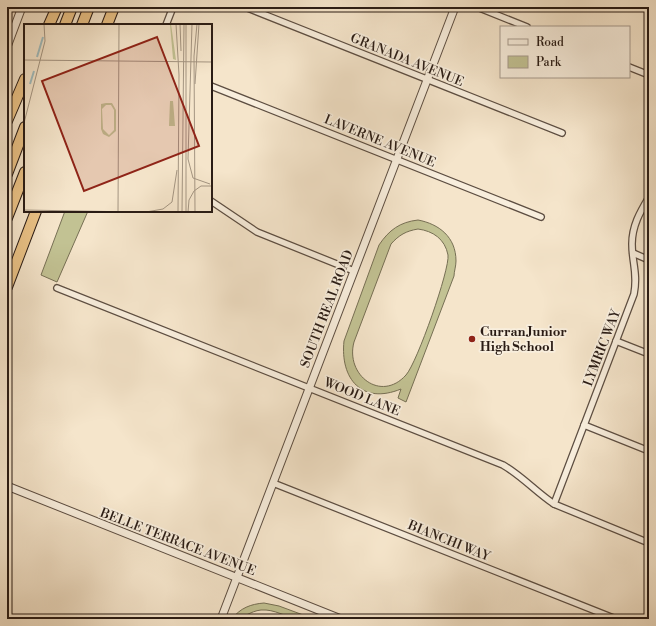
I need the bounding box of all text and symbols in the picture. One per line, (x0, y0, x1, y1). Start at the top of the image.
inset map (24, 24, 212, 212)
legend (500, 26, 630, 78)
street label: GRANADA AVENUE (348, 30, 466, 90)
text: Road (536, 35, 564, 50)
text: Park (536, 55, 562, 70)
street label: LAVERNE AVENUE (322, 111, 438, 171)
street label: SOUTH REAL ROAD (297, 248, 357, 370)
street label: LYMRIC WAY (580, 306, 625, 389)
place label: Curran Junior High School (480, 324, 567, 355)
marker: Curran Junior High School (467, 334, 477, 344)
street label: WOOD LANE (321, 374, 403, 420)
street label: BELLE TERRACE AVENUE (97, 504, 258, 579)
street label: BIANCHI WAY (405, 517, 494, 565)

